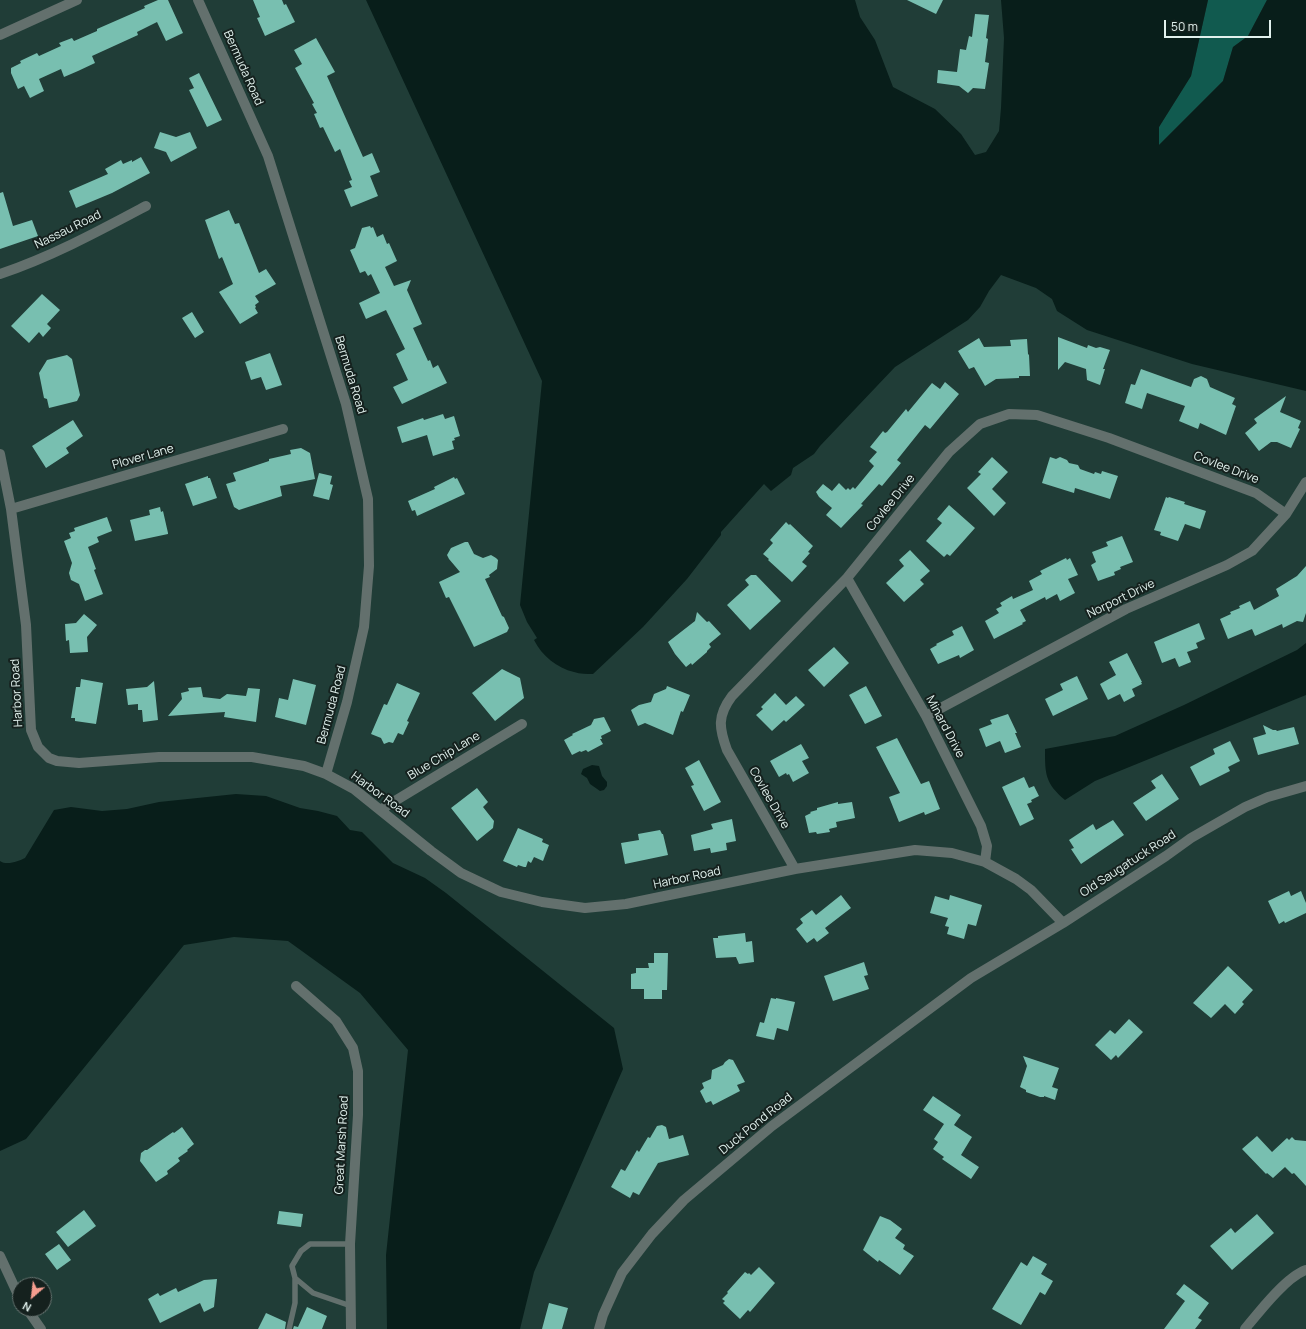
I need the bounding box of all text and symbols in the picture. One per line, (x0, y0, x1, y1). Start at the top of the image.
scale bar (1166, 12, 1273, 38)
text: 50 m (1171, 18, 1198, 35)
street label: Bermuda Road (220, 28, 266, 108)
street label: Nassau Road (32, 208, 104, 252)
street label: Bermuda Road (331, 334, 369, 416)
street label: Plover Lane (111, 441, 175, 473)
street label: Covlee Drive (1191, 449, 1261, 487)
street label: Covlee Drive (864, 472, 918, 534)
street label: Norport Drive (1085, 576, 1157, 622)
street label: Harbor Road (8, 658, 26, 728)
street label: Bermuda Road (315, 664, 349, 746)
street label: Minard Drive (923, 693, 967, 761)
street label: Blue Chip Lane (405, 729, 483, 783)
street label: Covlee Drive (746, 765, 792, 831)
street label: Harbor Road (348, 769, 412, 821)
street label: Old Saugatuck Road (1077, 828, 1179, 900)
street label: Harbor Road (652, 864, 722, 892)
street label: Duck Pond Road (717, 1090, 795, 1158)
street label: Great Marsh Road (332, 1095, 352, 1195)
north arrow (12, 1277, 52, 1317)
text: N (20, 1299, 34, 1316)

